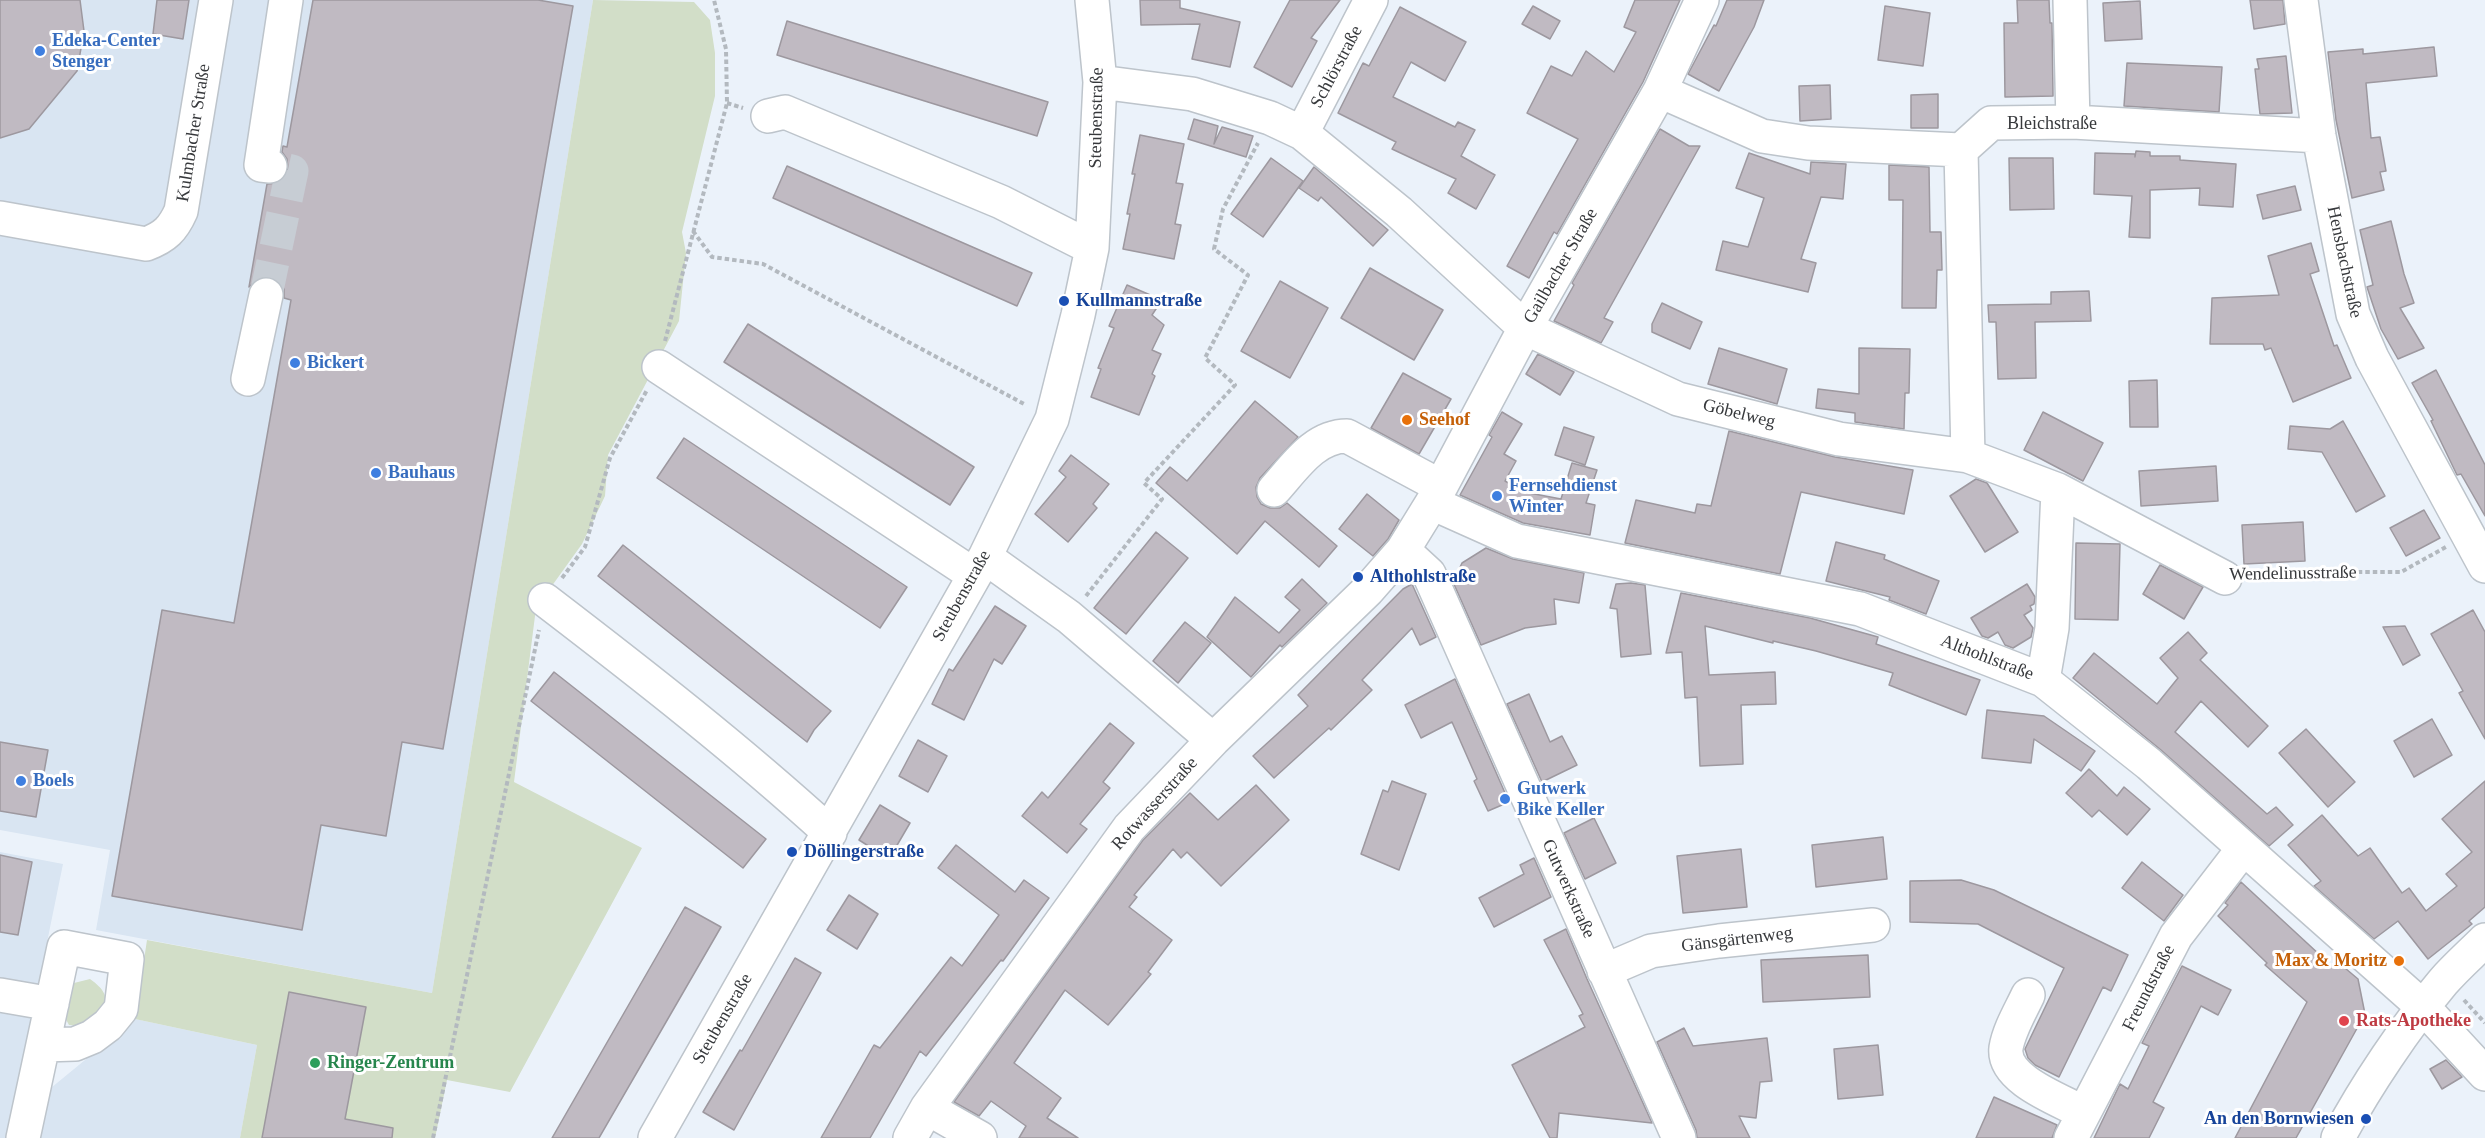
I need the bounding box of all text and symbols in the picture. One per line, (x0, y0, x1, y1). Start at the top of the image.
street label: Schlörstraße (1306, 22, 1368, 112)
place label: Edeka-Center Stenger (52, 30, 160, 72)
marker: Edeka-Center Stenger (33, 44, 47, 58)
street label: Kulmbacher Straße (172, 62, 216, 204)
street label: Steubenstraße (1085, 67, 1109, 169)
street label: Bleichstraße (2007, 113, 2097, 135)
street label: Hensbachstraße (2322, 204, 2366, 320)
street label: Gailbacher Straße (1519, 205, 1603, 327)
place label: Kullmannstraße (1076, 290, 1202, 312)
marker: Kullmannstraße (1057, 294, 1071, 308)
place label: Bickert (307, 352, 364, 374)
marker: Bickert (288, 356, 302, 370)
street label: Göbelweg (1700, 395, 1778, 433)
place label: Seehof (1419, 409, 1470, 431)
marker: Seehof (1400, 413, 1414, 427)
place label: Bauhaus (388, 462, 455, 484)
marker: Bauhaus (369, 466, 383, 480)
place label: Fernsehdienst Winter (1509, 475, 1617, 518)
marker: Fernsehdienst Winter (1490, 489, 1504, 503)
street label: Steubenstraße (928, 547, 996, 645)
street label: Wendelinusstraße (2229, 562, 2357, 586)
place label: Althohlstraße (1370, 566, 1476, 588)
marker: Althohlstraße (1351, 570, 1365, 584)
street label: Althohlstraße (1937, 630, 2037, 686)
street label: Rotwasserstraße (1108, 753, 1202, 855)
place label: Boels (33, 770, 74, 792)
marker: Boels (14, 774, 28, 788)
place label: Gutwerk Bike Keller (1517, 778, 1604, 820)
marker: Gutwerk Bike Keller (1498, 792, 1512, 806)
street label: Gutwerkstraße (1537, 836, 1599, 942)
place label: Döllingerstraße (804, 841, 924, 863)
marker: Döllingerstraße (785, 845, 799, 859)
street label: Gänsgärtenweg (1680, 922, 1794, 958)
street label: Freundstraße (2118, 941, 2180, 1035)
place label: Max & Moritz (2275, 950, 2387, 972)
marker: Max & Moritz (2392, 954, 2406, 968)
street label: Steubenstraße (688, 970, 758, 1068)
place label: Rats-Apotheke (2356, 1010, 2471, 1032)
marker: Rats-Apotheke (2337, 1014, 2351, 1028)
place label: Ringer-Zentrum (327, 1052, 454, 1074)
marker: Ringer-Zentrum (308, 1056, 322, 1070)
place label: An den Bornwiesen (2204, 1108, 2354, 1130)
marker: An den Bornwiesen (2359, 1112, 2373, 1126)

